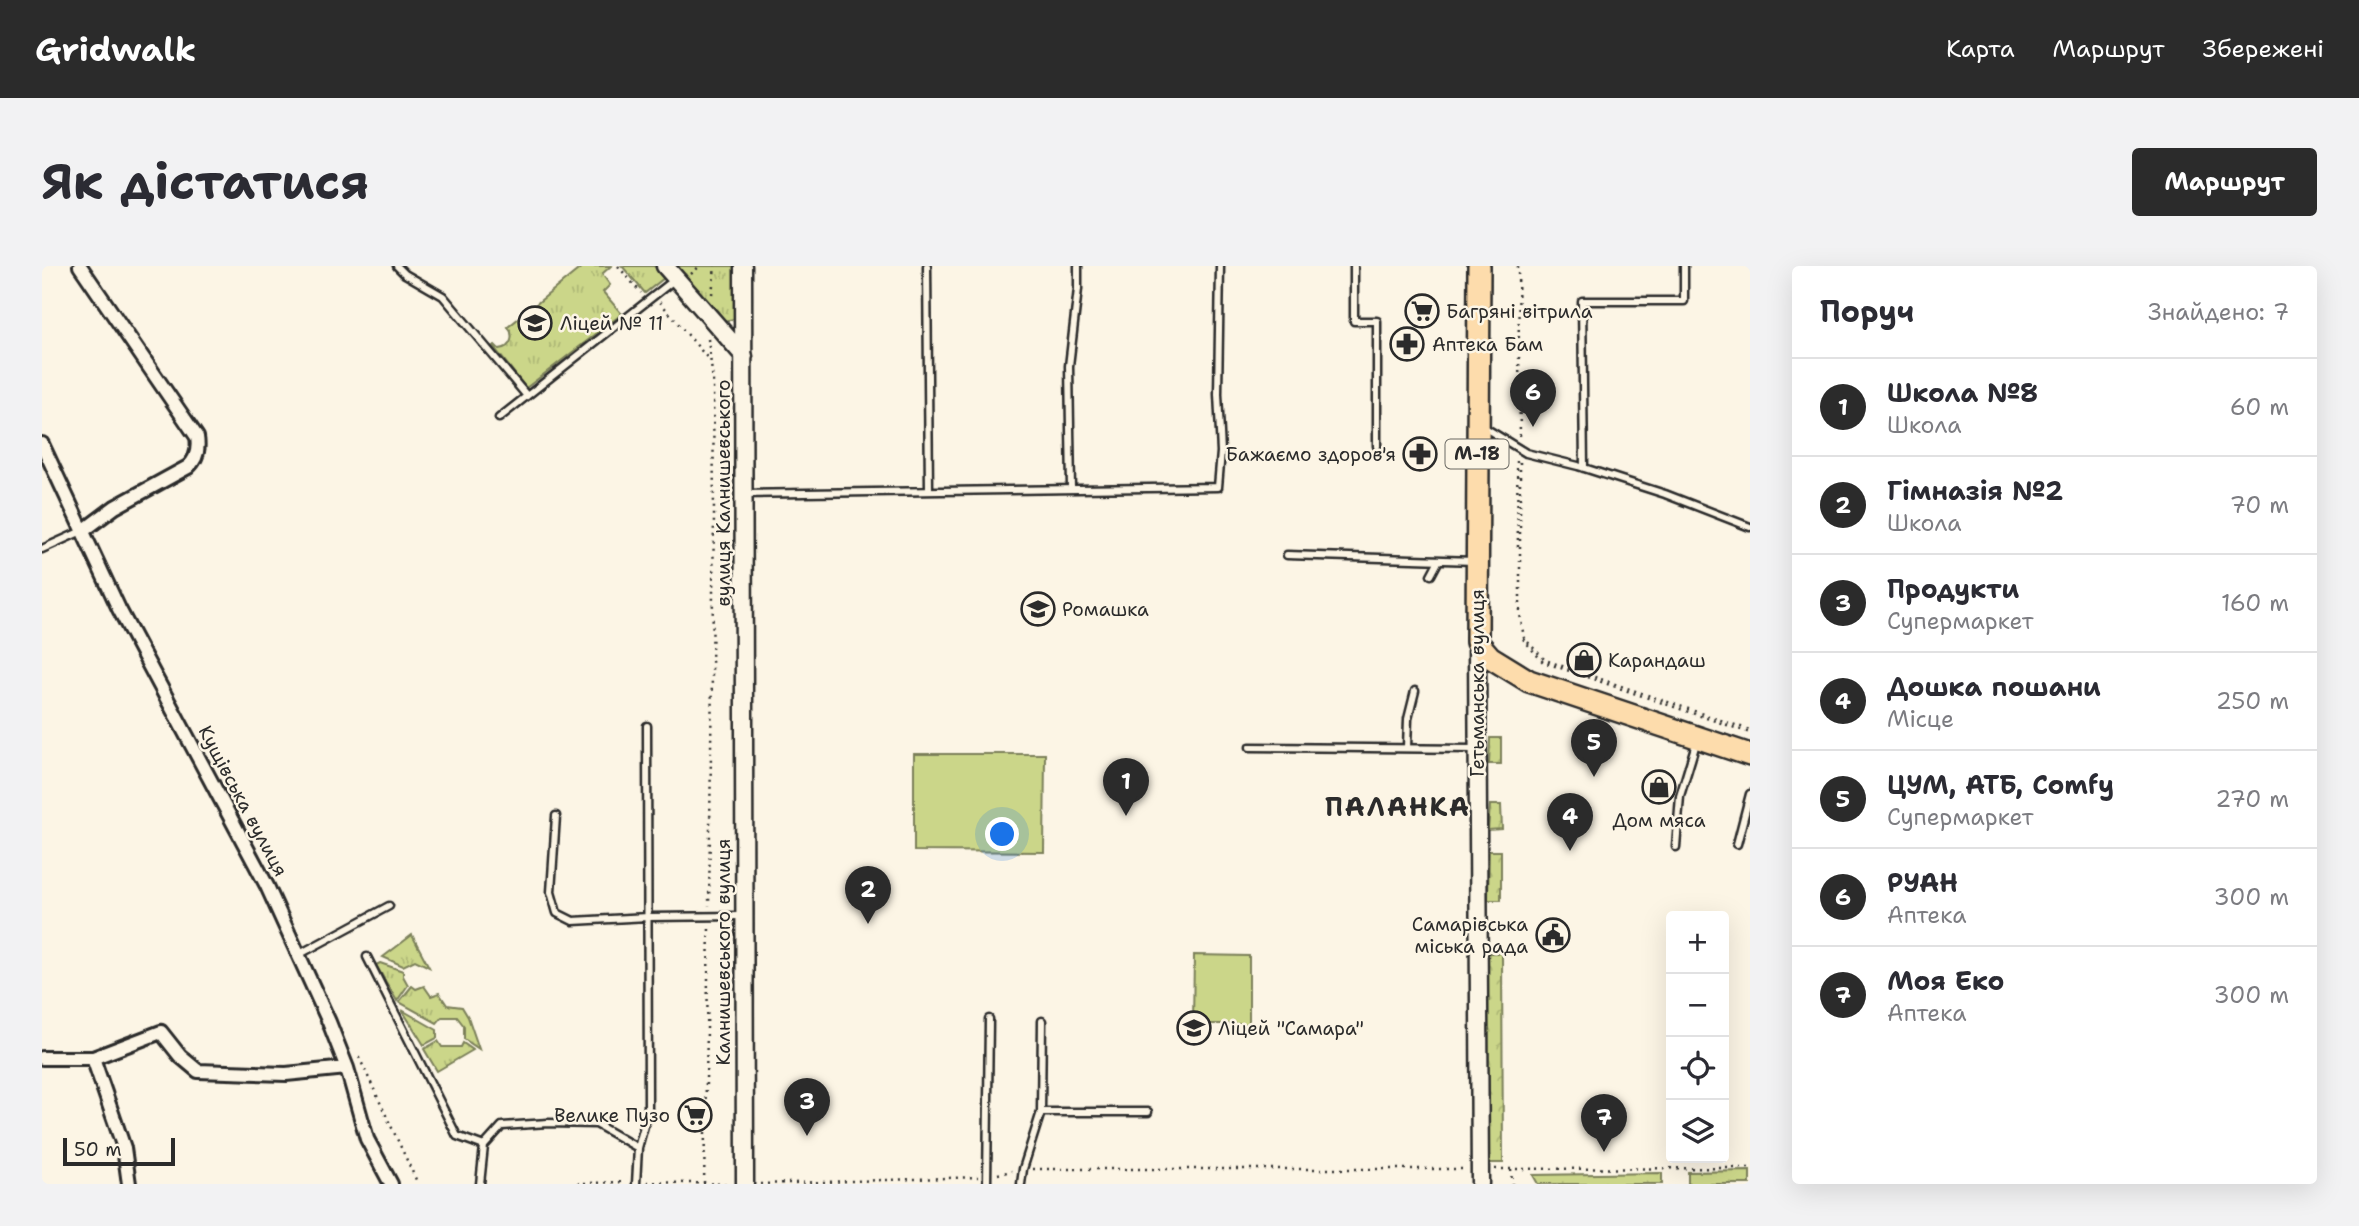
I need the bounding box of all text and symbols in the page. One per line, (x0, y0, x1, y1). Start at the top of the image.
text: Gridwalk (35, 27, 196, 72)
text: Карта (1946, 33, 2015, 65)
text: Маршрут (2053, 33, 2165, 65)
text: Збережені (2203, 33, 2324, 65)
button: Маршрут (2132, 148, 2317, 216)
text: Як дістатися (42, 149, 369, 215)
text: Поруч (1820, 291, 1914, 332)
supermarket icon: Багряні вітрила (1403, 292, 1441, 330)
text: Знайдено: 7 (2148, 297, 2289, 327)
place label: Багряні вітрила (1446, 299, 1593, 324)
school or university icon: Ліцей № 11 (516, 304, 554, 342)
place label: Ліцей № 11 (560, 311, 663, 336)
pharmacy icon: Аптека Бам (1388, 325, 1426, 363)
place label: Аптека Бам (1432, 332, 1543, 357)
pin: 6 (1510, 369, 1556, 427)
text: Школа №8 (1887, 375, 2038, 410)
street label: вулиця Калнишевського (711, 380, 736, 606)
text: 1 (1838, 392, 1848, 422)
text: 60 m (2230, 392, 2289, 422)
text: Школа (1887, 410, 1962, 440)
pharmacy icon: Бажаємо здоров'я (1401, 435, 1439, 473)
road number: М-18 (1446, 440, 1508, 468)
place label: Бажаємо здоров'я (1226, 442, 1396, 467)
text: Гімназія №2 (1887, 473, 2063, 508)
text: 2 (1835, 490, 1851, 520)
text: 70 m (2230, 490, 2289, 520)
text: Школа (1887, 508, 1962, 538)
text: Продукти (1887, 571, 2019, 606)
text: 3 (1835, 588, 1851, 618)
text: 160 m (2221, 588, 2289, 618)
street label: Гетьманська вулиця (1465, 589, 1490, 777)
school or university icon: Ромашка (1019, 590, 1057, 628)
place label: Ромашка (1062, 597, 1149, 622)
text: Супермаркет (1887, 606, 2034, 636)
shop icon: Карандаш (1565, 641, 1603, 679)
place label: Карандаш (1608, 648, 1706, 673)
text: Дошка пошани (1887, 669, 2101, 704)
text: 4 (1835, 686, 1851, 716)
text: 250 m (2216, 686, 2289, 716)
text: Місце (1887, 704, 1954, 734)
pin: 5 (1571, 719, 1617, 777)
street label: Кущівська вулиця (193, 721, 293, 881)
pin: 1 (1103, 758, 1149, 816)
text: ЦУМ, АТБ, Comfy (1887, 767, 2114, 802)
shop icon: Дом мяса (1640, 768, 1678, 806)
text: 5 (1836, 784, 1850, 814)
text: 270 m (2215, 784, 2289, 814)
district label: ПАЛАНКА (1325, 789, 1471, 824)
pin: 4 (1547, 793, 1593, 851)
text: Супермаркет (1887, 802, 2034, 832)
place label: Дом мяса (1613, 808, 1706, 833)
your location (985, 817, 1019, 851)
street label: Калнишевського вулиця (711, 839, 736, 1065)
text: РУАН (1887, 865, 1958, 900)
pin: 2 (845, 866, 891, 924)
text: 6 (1835, 882, 1851, 912)
text: 300 m (2214, 882, 2289, 912)
text: Аптека (1887, 900, 1967, 930)
map controls (1666, 911, 1729, 1163)
button: + (1666, 911, 1729, 974)
place label: Самарівська міська рада (1412, 912, 1528, 959)
public building icon: Самарівська міська рада (1534, 916, 1572, 954)
text: Моя Еко (1887, 963, 2004, 998)
button: − (1666, 974, 1729, 1037)
text: 7 (1835, 980, 1851, 1010)
text: 300 m (2214, 980, 2289, 1010)
text: Аптека (1887, 998, 1967, 1028)
school or university icon: Ліцей "Самара" (1175, 1009, 1213, 1047)
place label: Ліцей "Самара" (1218, 1016, 1364, 1041)
button: locate (1666, 1037, 1729, 1100)
pin: 3 (784, 1078, 830, 1136)
pin: 7 (1581, 1094, 1627, 1152)
supermarket icon: Велике Пузо (676, 1096, 714, 1134)
button: layers (1666, 1100, 1729, 1163)
place label: Велике Пузо (554, 1103, 670, 1128)
scale bar (63, 1135, 175, 1167)
text: 50 m (74, 1137, 122, 1162)

